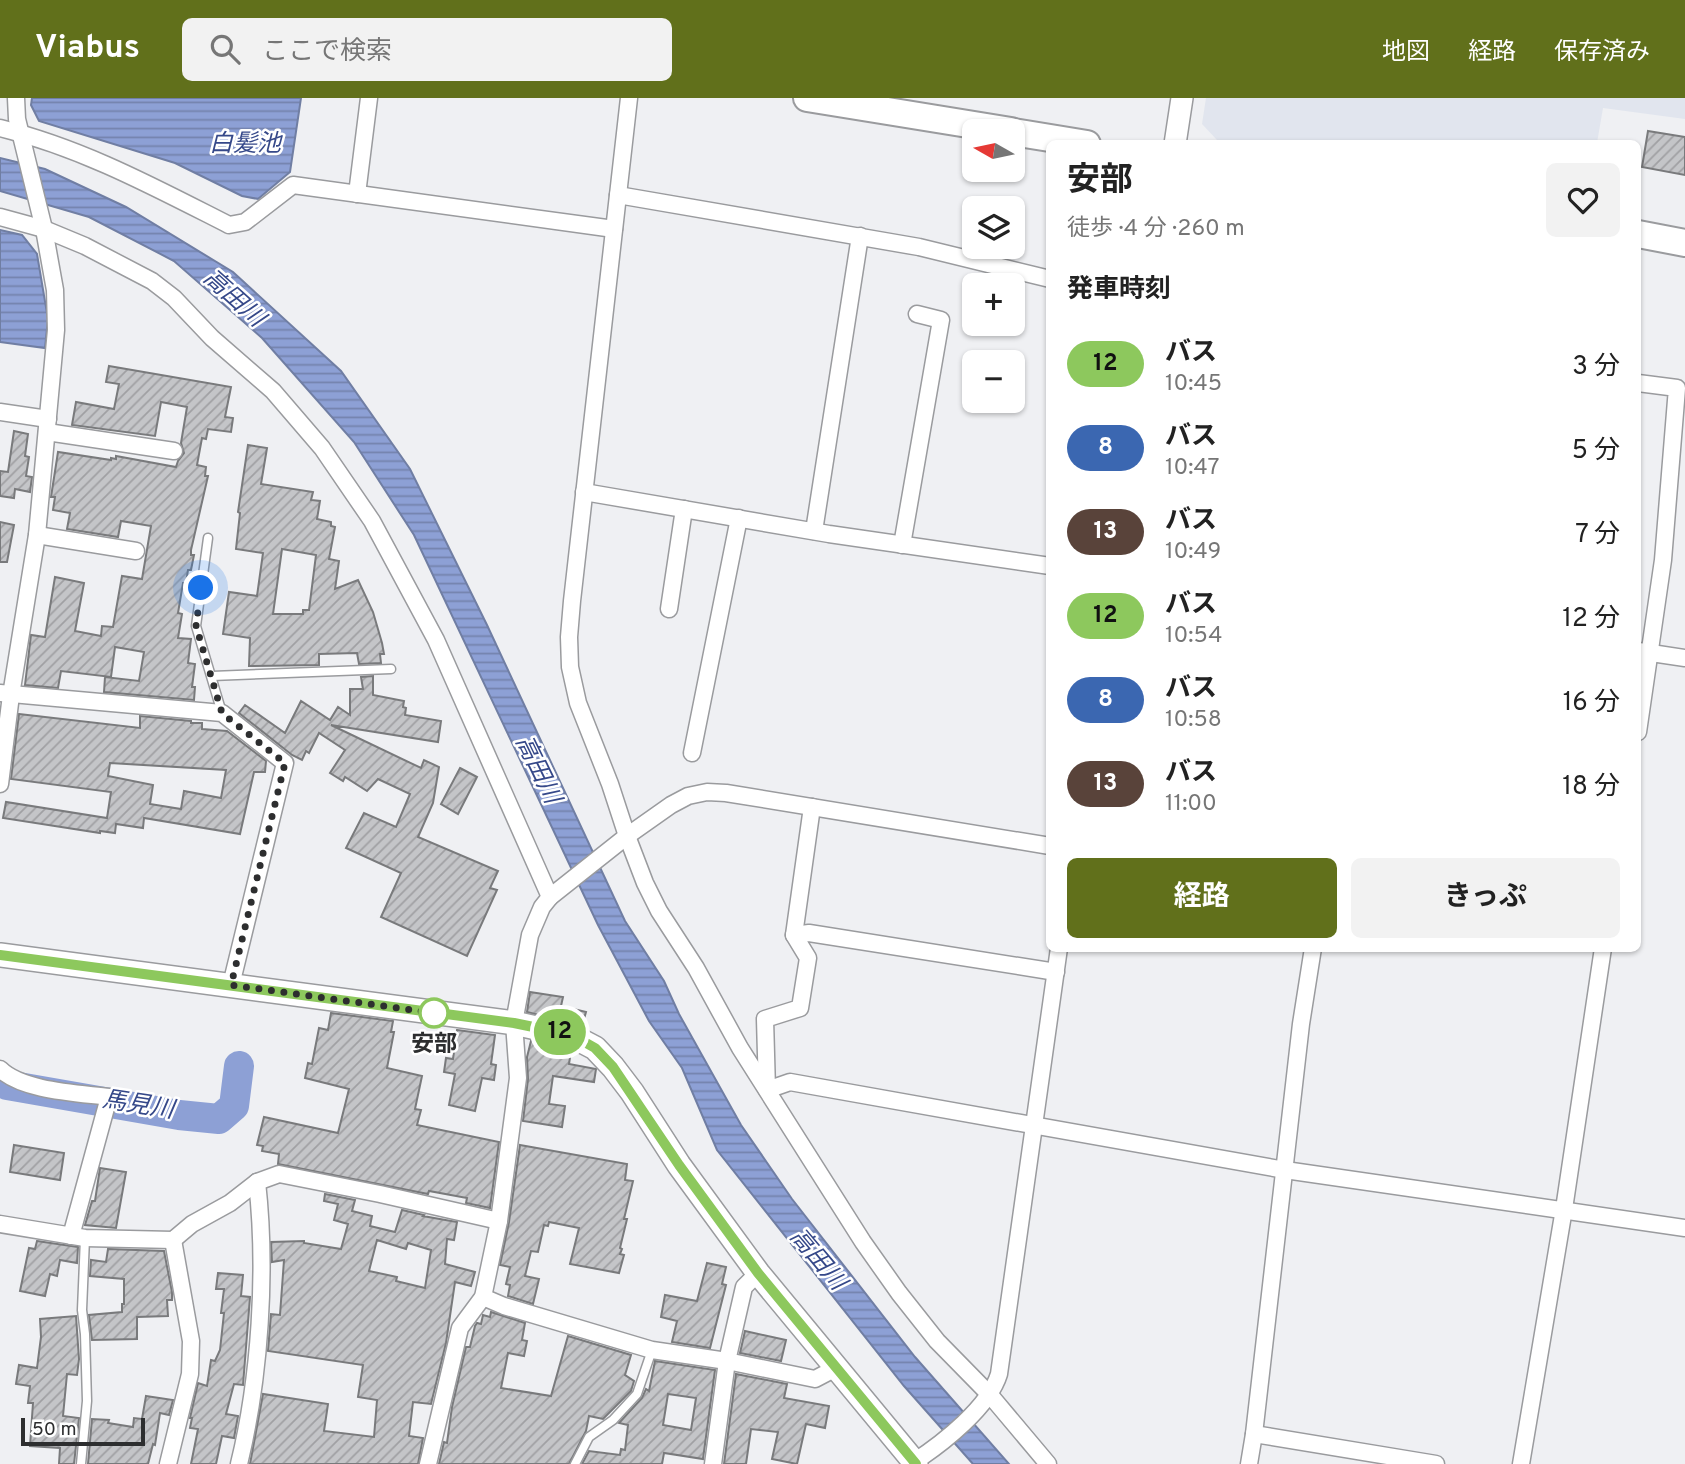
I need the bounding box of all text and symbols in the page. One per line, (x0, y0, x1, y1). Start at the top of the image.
search box (182, 18, 672, 81)
text: Viabus (35, 28, 140, 70)
icon: search (206, 30, 244, 68)
text: ここで検索 (262, 36, 392, 69)
text: 地図 (1382, 38, 1430, 68)
text: 経路 (1468, 38, 1516, 68)
text: 保存済み (1554, 38, 1650, 68)
north arrow (962, 119, 1026, 182)
map controls (962, 119, 1025, 413)
water label: 白髪池 (209, 130, 283, 160)
text: 安部 (1067, 161, 1133, 203)
button: heart (1546, 163, 1620, 237)
button: layers (962, 196, 1025, 259)
text: 徒歩 · 4 分 · 260 m (1067, 215, 1245, 244)
water label: 高田川 (196, 264, 272, 336)
button: + (962, 273, 1025, 336)
text: 発車時刻 (1067, 274, 1171, 307)
text: バス (1165, 337, 1217, 370)
text: 12 (1093, 349, 1118, 379)
button: − (962, 350, 1025, 413)
text: 3 分 (1572, 351, 1620, 384)
text: 10:45 (1165, 370, 1222, 399)
text: バス (1165, 421, 1217, 454)
text: 8 (1098, 433, 1113, 463)
text: 5 分 (1572, 435, 1620, 468)
text: 10:47 (1165, 454, 1220, 483)
text: バス (1165, 505, 1217, 538)
text: 13 (1094, 517, 1118, 547)
text: 7 分 (1575, 519, 1620, 552)
text: 10:49 (1165, 538, 1221, 567)
your location (183, 570, 218, 605)
text: バス (1165, 589, 1217, 622)
text: 12 (1093, 601, 1118, 631)
text: 12 分 (1562, 603, 1620, 636)
text: 10:54 (1165, 622, 1223, 651)
text: バス (1165, 673, 1217, 706)
text: 8 (1098, 685, 1113, 715)
text: 16 分 (1563, 687, 1620, 720)
text: 10:58 (1165, 706, 1222, 735)
water label: 高田川 (508, 731, 568, 812)
text: バス (1165, 757, 1217, 790)
text: 13 (1094, 769, 1118, 799)
text: 18 分 (1562, 771, 1620, 804)
text: 11:00 (1165, 790, 1217, 819)
button: 経路 (1067, 858, 1337, 938)
button: きっぷ (1351, 858, 1620, 938)
marker: 安部 (419, 998, 449, 1028)
line badge: 12 (528, 1009, 592, 1055)
text: 12 (548, 1017, 572, 1047)
place label: 安部 (411, 1031, 457, 1060)
water label: 馬見川 (100, 1086, 179, 1127)
water label: 高田川 (782, 1223, 854, 1300)
scale bar (21, 1415, 145, 1447)
text: 50 m (32, 1418, 77, 1442)

